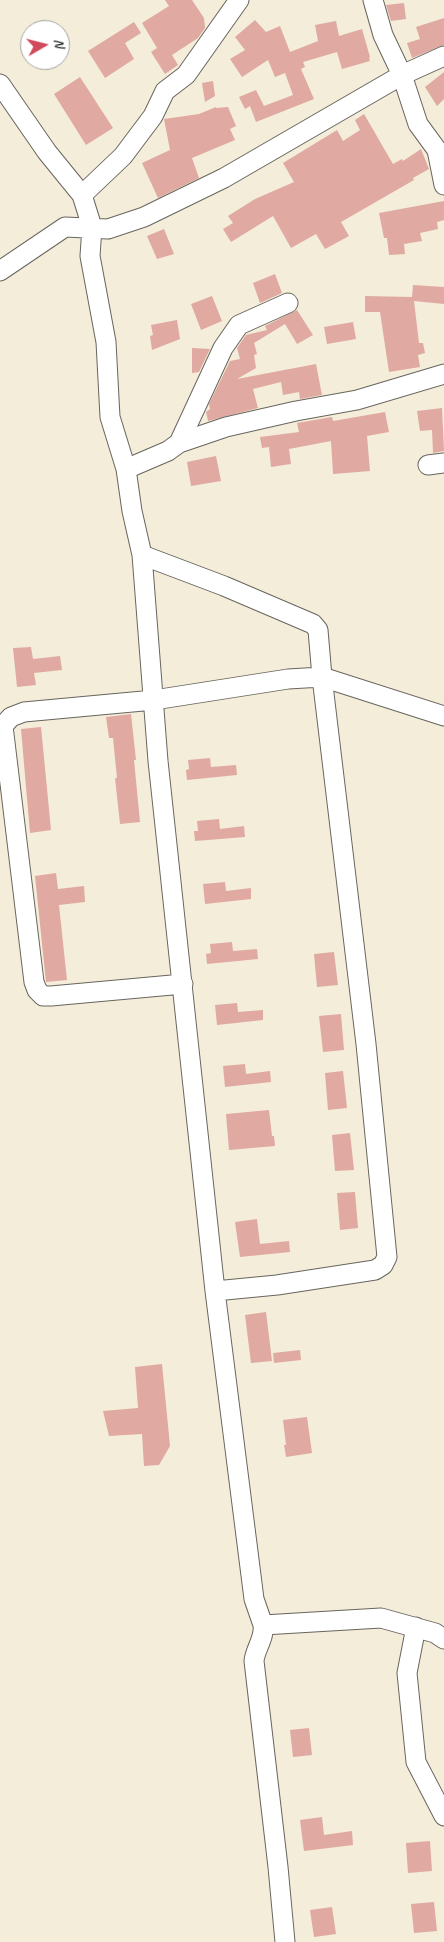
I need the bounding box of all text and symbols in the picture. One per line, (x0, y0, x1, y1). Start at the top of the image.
north arrow (20, 20, 70, 70)
text: N (50, 37, 68, 48)

